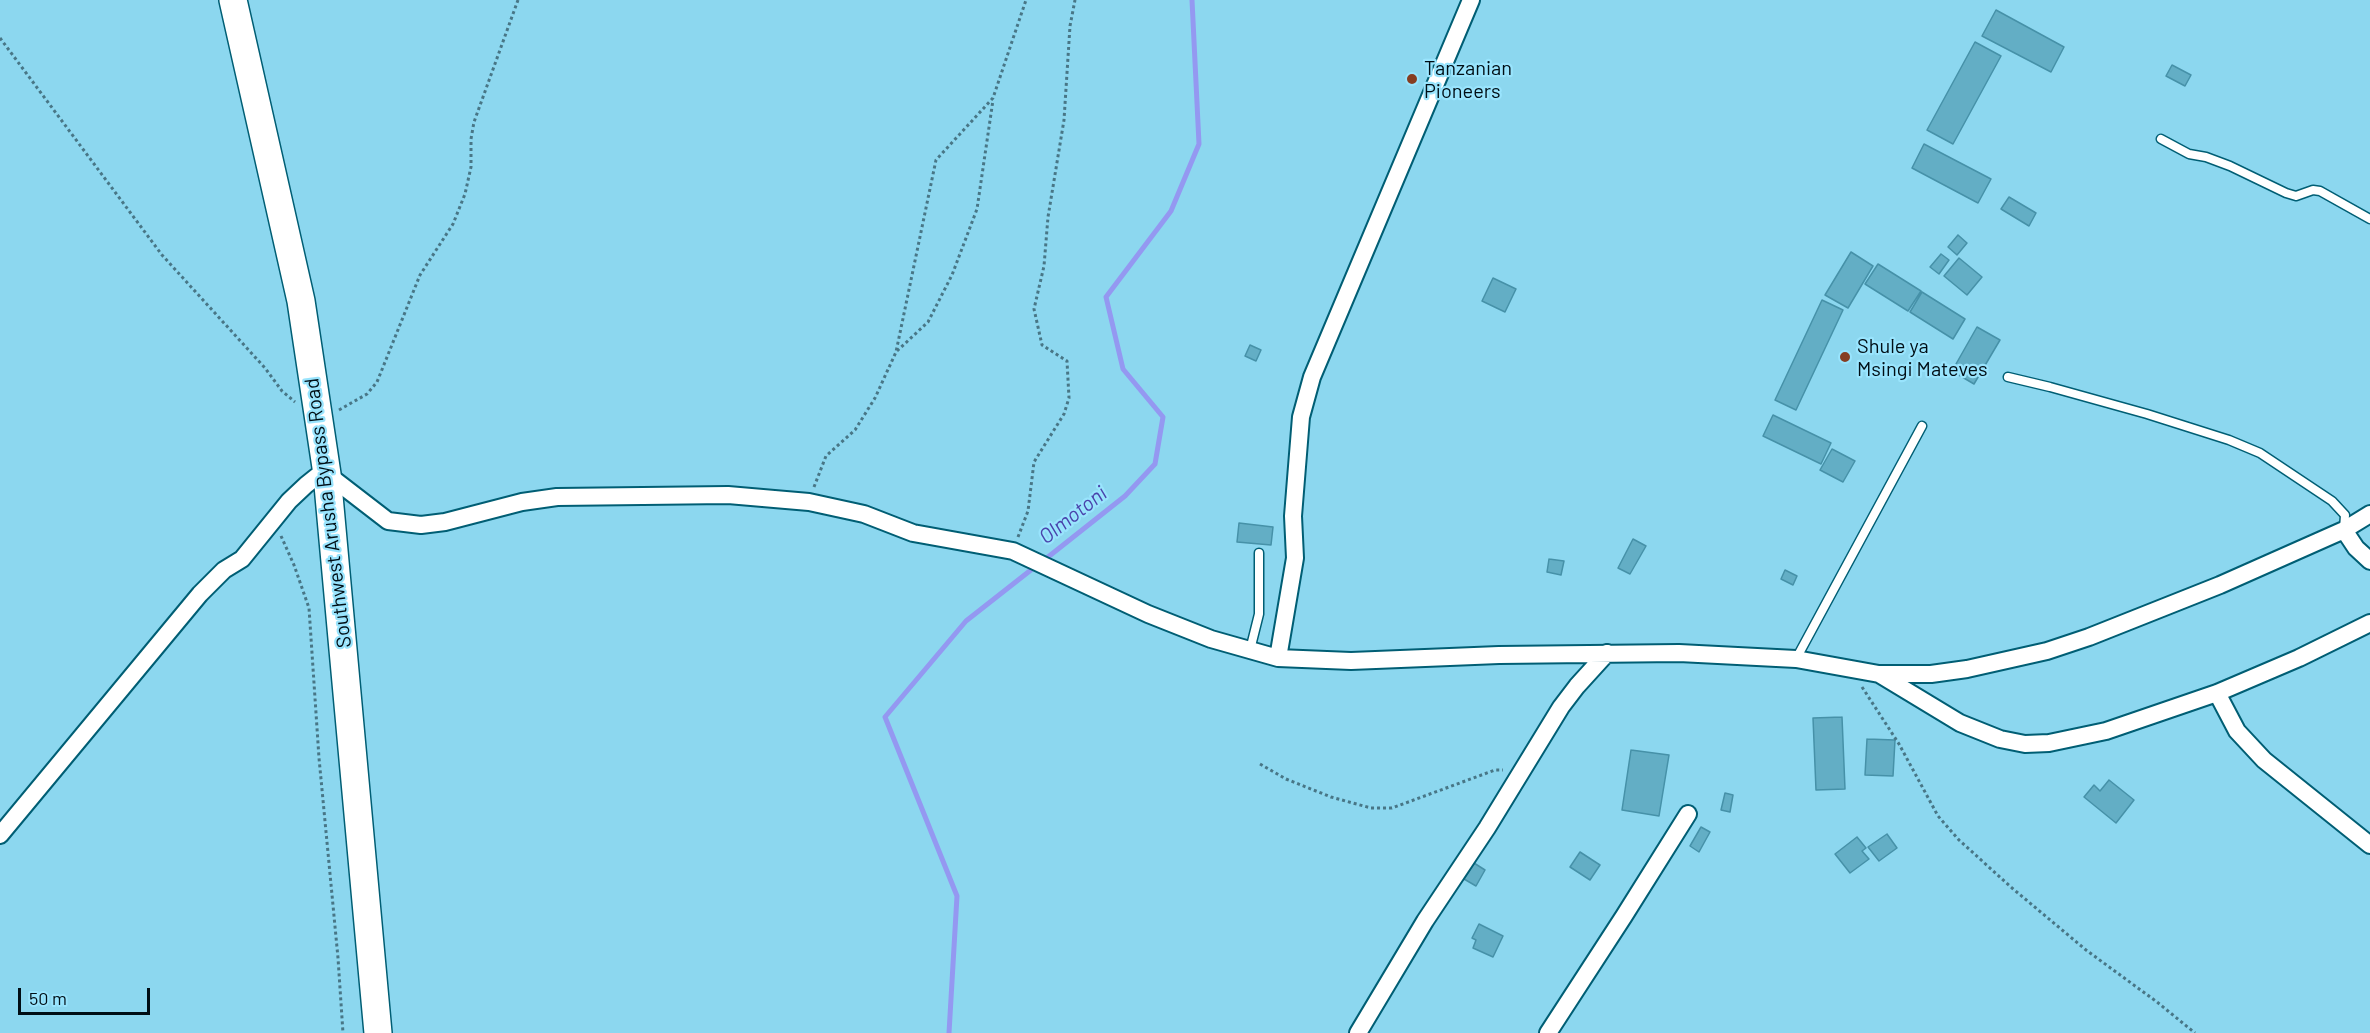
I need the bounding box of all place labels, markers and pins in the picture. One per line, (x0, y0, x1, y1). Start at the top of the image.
place label: Tanzanian Pioneers (1424, 56, 1512, 103)
marker: Tanzanian Pioneers (1405, 72, 1419, 86)
place label: Shule ya Msingi Mateves (1857, 334, 1988, 381)
marker: Shule ya Msingi Mateves (1838, 350, 1852, 364)

